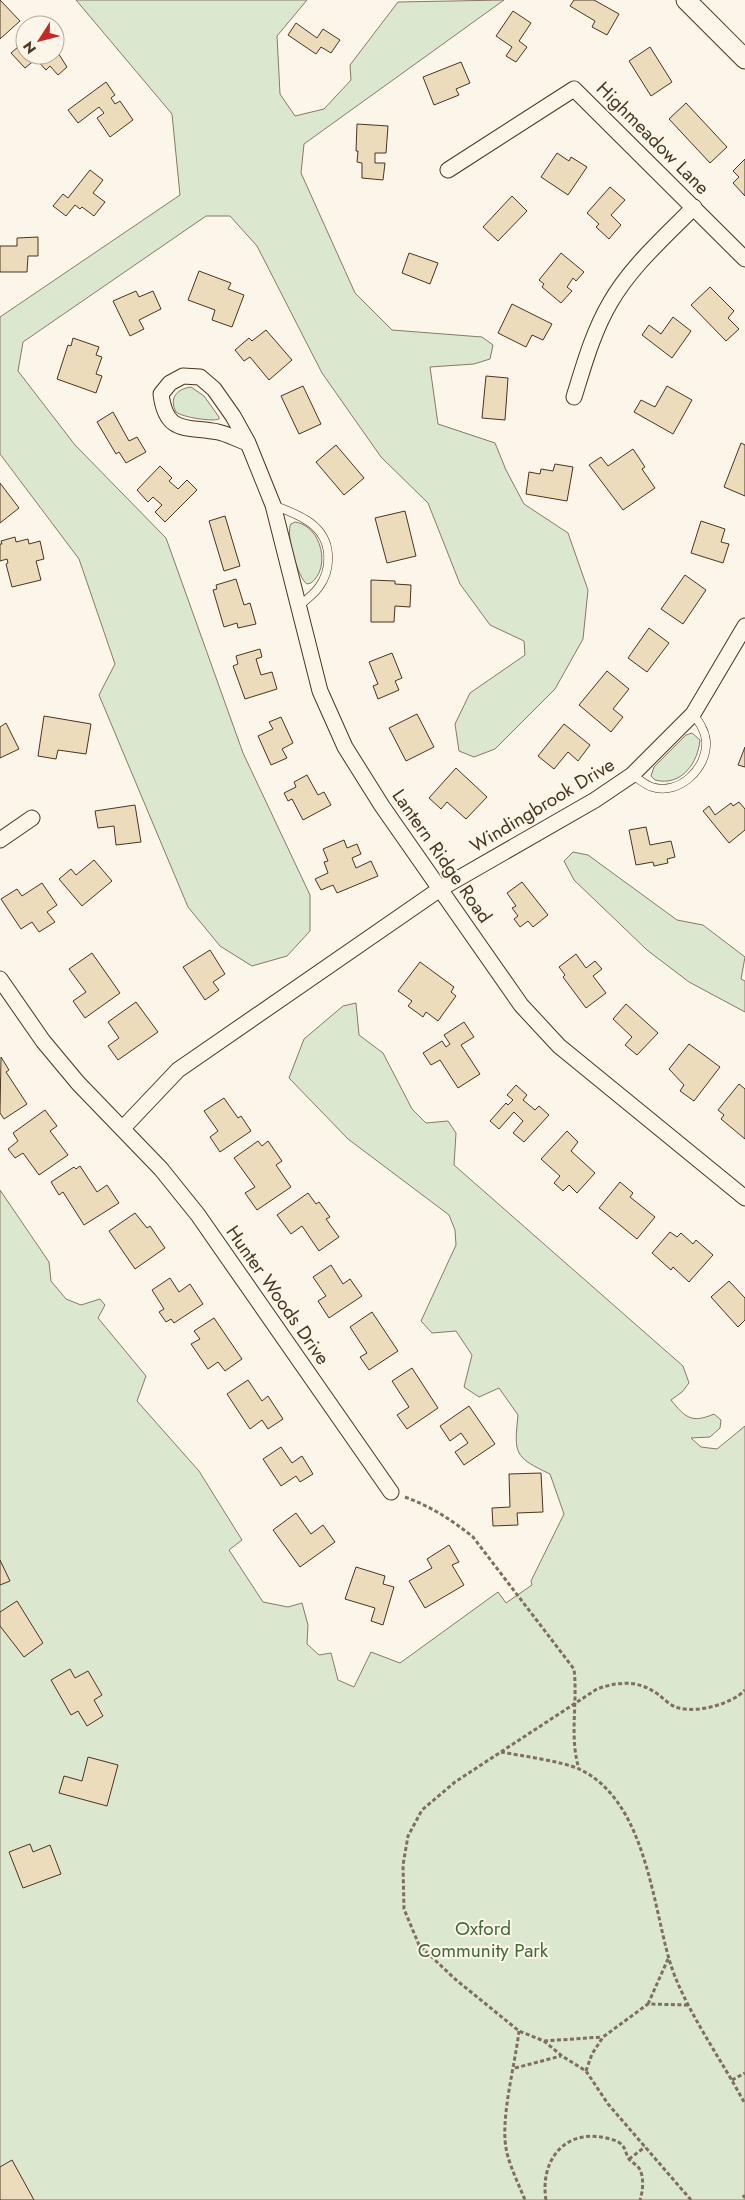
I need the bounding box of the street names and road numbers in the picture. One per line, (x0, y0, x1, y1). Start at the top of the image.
street label: Highmeadow Lane (590, 75, 716, 201)
street label: Windingbrook Drive (465, 751, 620, 859)
street label: Lantern Ridge Road (386, 784, 498, 928)
street label: Hunter Woods Drive (220, 1220, 336, 1370)

